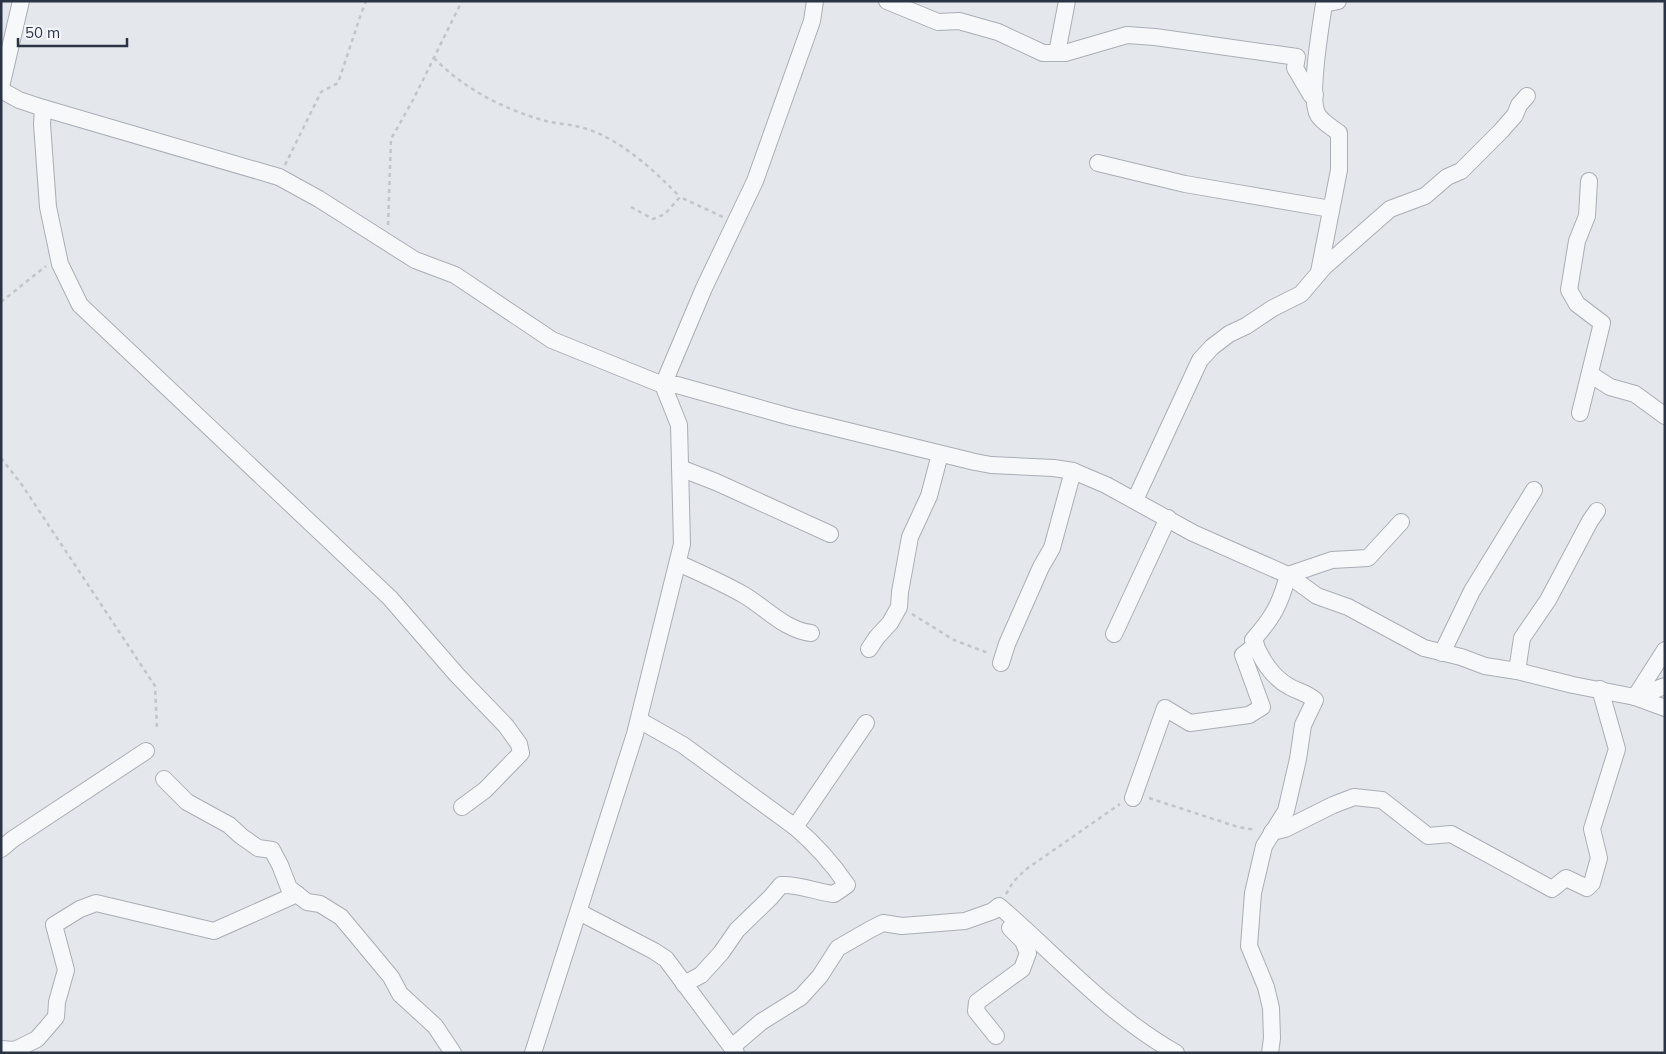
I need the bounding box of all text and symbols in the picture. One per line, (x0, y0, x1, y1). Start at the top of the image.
scale bar (18, 15, 126, 47)
text: 50 m (25, 23, 60, 42)

